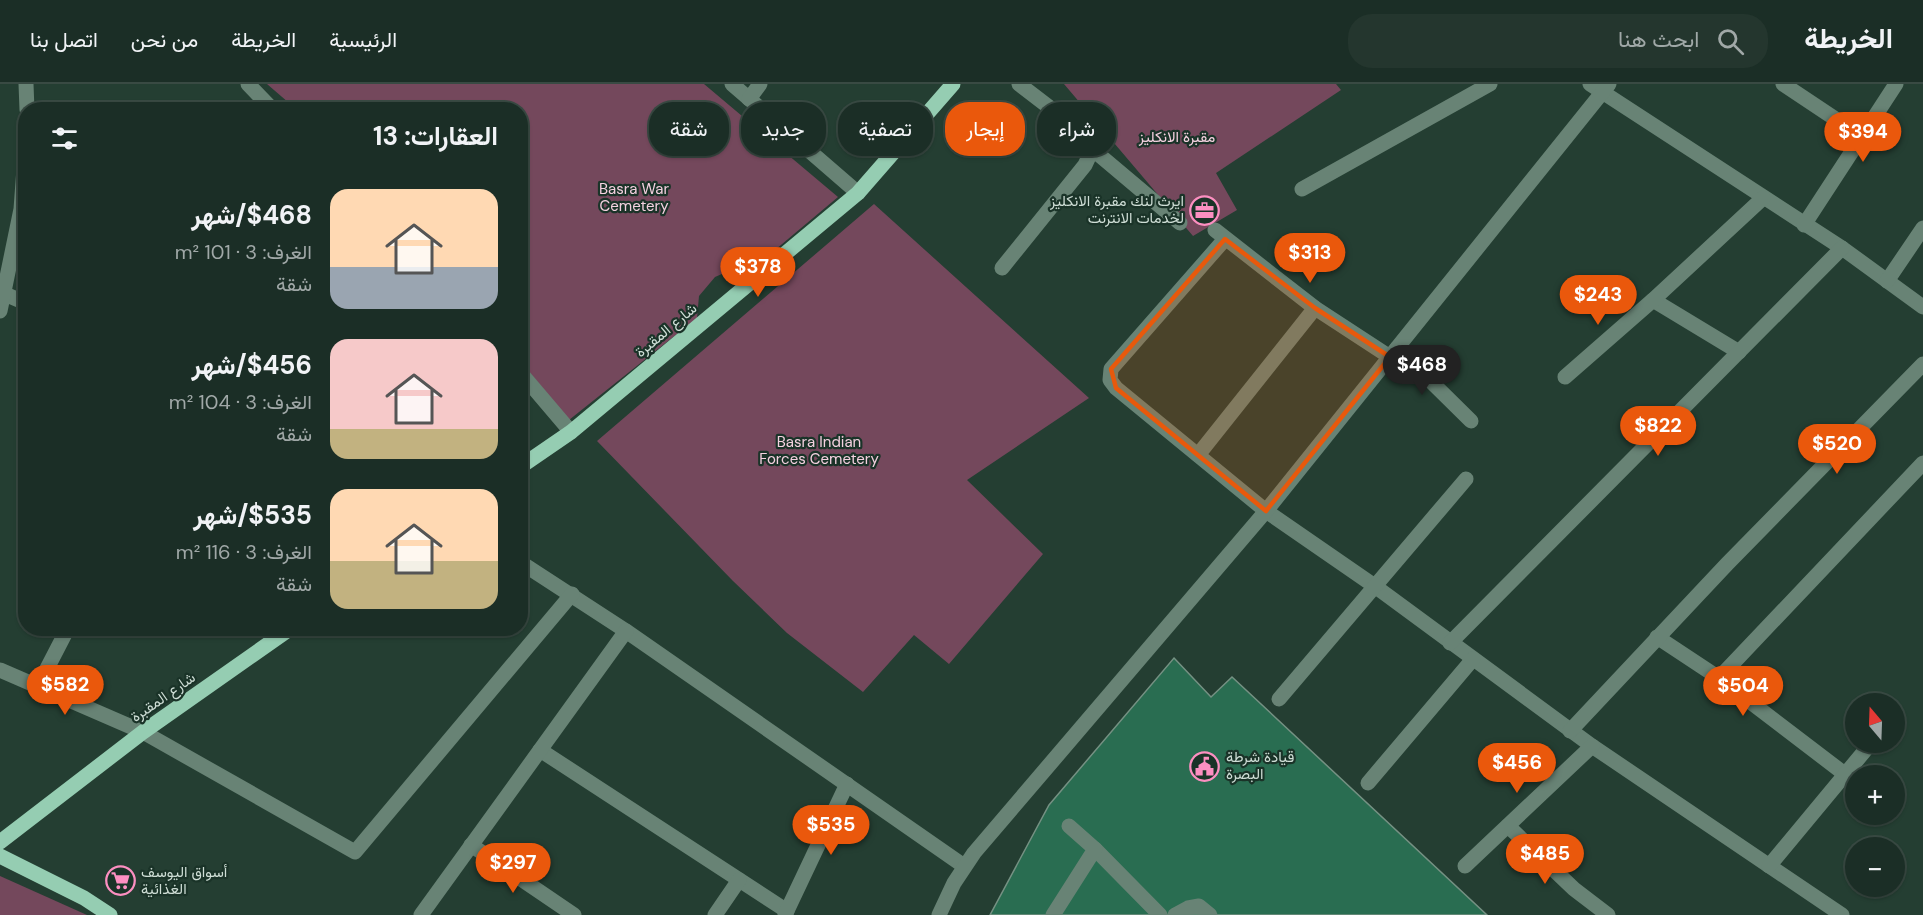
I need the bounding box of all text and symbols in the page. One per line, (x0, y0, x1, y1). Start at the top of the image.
search box (1348, 14, 1768, 68)
text: الخريطة (1804, 20, 1893, 57)
text: ابحث هنا (1618, 25, 1699, 54)
icon: search (1714, 25, 1747, 58)
text: اتصل بنا (30, 26, 98, 54)
text: من نحن (131, 26, 198, 54)
text: الخريطة (231, 26, 296, 54)
text: الرئيسية (329, 26, 397, 54)
chip: شقة (649, 102, 729, 156)
chip: جديد (741, 102, 826, 156)
chip: تصفية (838, 102, 933, 156)
chip: إيجار (945, 102, 1025, 156)
chip: شراء (1037, 102, 1116, 156)
pin: $394 (1827, 112, 1899, 163)
text: $394 (1838, 118, 1888, 144)
text: العقارات: 13 (373, 119, 498, 153)
icon: filters (48, 122, 81, 155)
park label: مقبرة الانكليز (1138, 127, 1215, 147)
park label: Basra War Cemetery (599, 179, 669, 216)
place label: ايرث لنك مقبرة الانكليز لخدمات الانترنت (1049, 191, 1184, 228)
office icon: ايرث لنك مقبرة الانكليز لخدمات الانترنت (1189, 194, 1221, 226)
text: $468/شهر (191, 198, 312, 232)
icon: home (378, 213, 450, 285)
pin: $313 (1274, 233, 1346, 284)
text: الغرف: 3 · 101 m² (175, 239, 312, 265)
text: $313 (1288, 239, 1332, 265)
pin: $378 (722, 247, 794, 298)
text: $378 (734, 253, 782, 279)
text: شقة (276, 271, 312, 297)
pin: $243 (1562, 275, 1634, 326)
text: $243 (1574, 281, 1622, 307)
street label: شارع المقبرة (631, 298, 702, 362)
pin: $468 (1386, 345, 1458, 396)
text: $456/شهر (192, 348, 312, 382)
text: $468 (1397, 351, 1447, 377)
icon: home (378, 363, 450, 435)
text: الغرف: 3 · 104 m² (169, 389, 312, 415)
pin: $822 (1622, 406, 1694, 457)
text: $822 (1634, 412, 1682, 438)
text: شقة (276, 421, 312, 447)
pin: $520 (1801, 424, 1873, 475)
text: $520 (1812, 430, 1862, 456)
park label: Basra Indian Forces Cemetery (759, 432, 879, 469)
text: $535/شهر (193, 498, 312, 532)
icon: home (378, 513, 450, 585)
text: الغرف: 3 · 116 m² (176, 539, 312, 565)
text: شقة (276, 571, 312, 597)
pin: $582 (29, 665, 101, 716)
pin: $504 (1707, 666, 1779, 717)
street label: شارع المقبرة (127, 667, 200, 727)
text: $582 (41, 671, 89, 697)
text: $504 (1717, 672, 1769, 698)
north arrow (1845, 693, 1905, 753)
map controls (1845, 693, 1905, 897)
pin: $456 (1481, 743, 1553, 794)
place label: قيادة شرطة البصرة (1226, 747, 1295, 784)
text: $456 (1492, 749, 1542, 775)
public building icon: قيادة شرطة البصرة (1189, 750, 1221, 782)
button: + (1845, 765, 1905, 825)
pin: $535 (795, 805, 867, 856)
text: $535 (806, 811, 856, 837)
pin: $485 (1509, 834, 1581, 885)
button: − (1845, 837, 1905, 897)
text: $485 (1520, 840, 1570, 866)
pin: $297 (477, 843, 549, 894)
text: $297 (490, 849, 536, 875)
place label: أسواق اليوسف الغذائية (141, 862, 228, 899)
supermarket icon: أسواق اليوسف الغذائية (104, 865, 136, 897)

